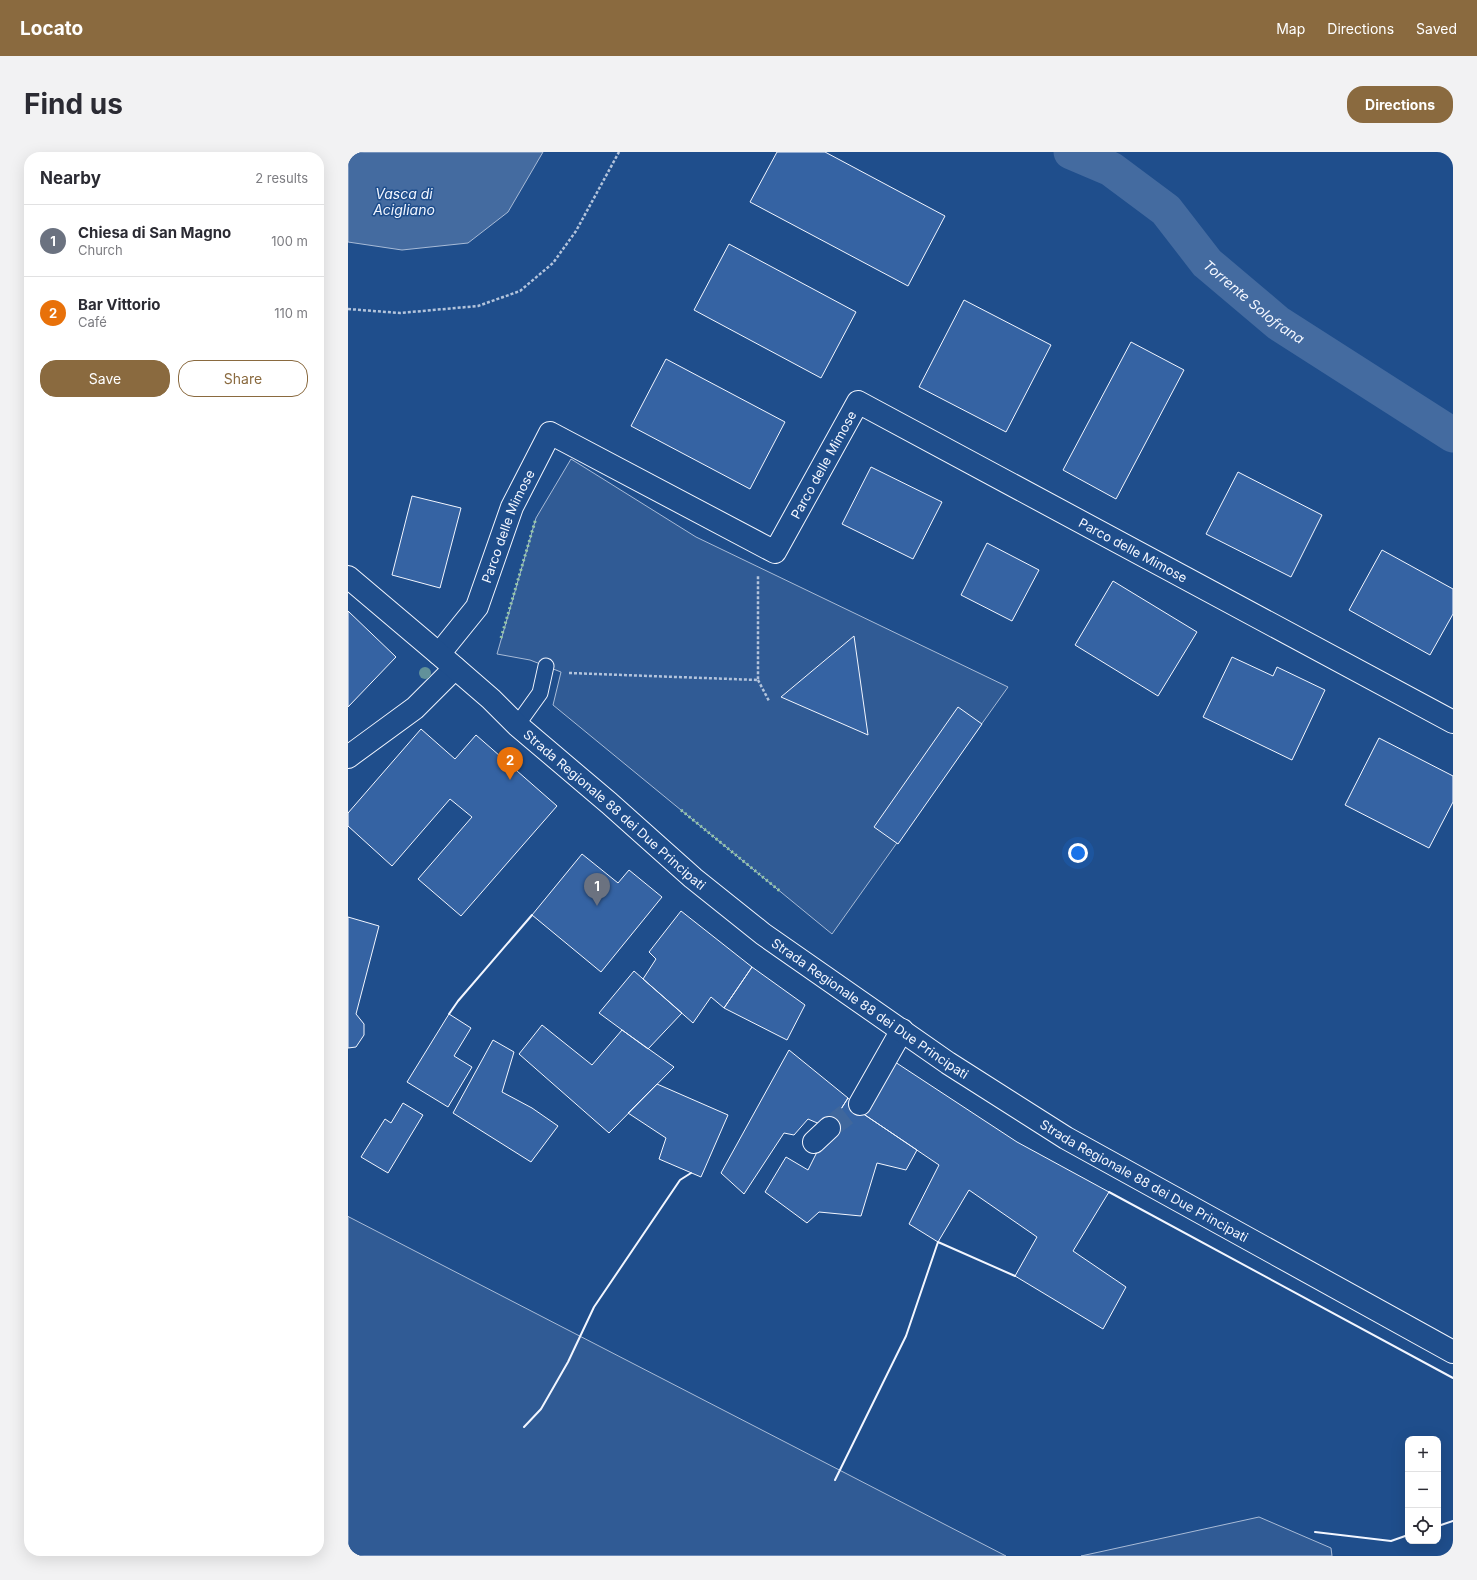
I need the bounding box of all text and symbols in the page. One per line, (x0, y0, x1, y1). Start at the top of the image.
text: Locato (20, 17, 83, 40)
text: Map (1276, 20, 1305, 37)
text: Directions (1327, 20, 1394, 37)
text: Saved (1416, 20, 1457, 37)
button: Directions (1347, 86, 1453, 123)
text: Find us (24, 87, 123, 121)
text: Nearby (40, 168, 101, 188)
text: 2 results (255, 170, 308, 186)
water label: Vasca di Acigliano (372, 185, 435, 218)
text: Chiesa di San Magno (78, 223, 231, 242)
text: 1 (50, 233, 56, 249)
text: 100 m (271, 233, 308, 249)
text: Church (78, 242, 123, 258)
water label: Torrente Solofrana (1200, 256, 1308, 347)
text: Bar Vittorio (78, 295, 161, 314)
text: 2 (49, 305, 57, 321)
text: 110 m (274, 305, 308, 321)
text: Café (78, 314, 107, 330)
button: Save (40, 360, 170, 397)
button: Share (178, 360, 308, 397)
street label: Parco delle Mimose (787, 408, 860, 521)
street label: Parco delle Mimose (478, 467, 538, 585)
street label: Parco delle Mimose (1076, 514, 1190, 586)
street label: Strada Regionale 88 dei Due Principati (520, 726, 709, 893)
pin: 2 (497, 747, 523, 780)
your location (1068, 843, 1088, 863)
pin: 1 (584, 873, 610, 906)
street label: Strada Regionale 88 dei Due Principati (769, 935, 972, 1082)
street label: Strada Regionale 88 dei Due Principati (1037, 1116, 1251, 1245)
map controls (1405, 1436, 1441, 1544)
button: + (1405, 1436, 1441, 1472)
button: − (1405, 1472, 1441, 1508)
button: locate (1405, 1508, 1441, 1544)

